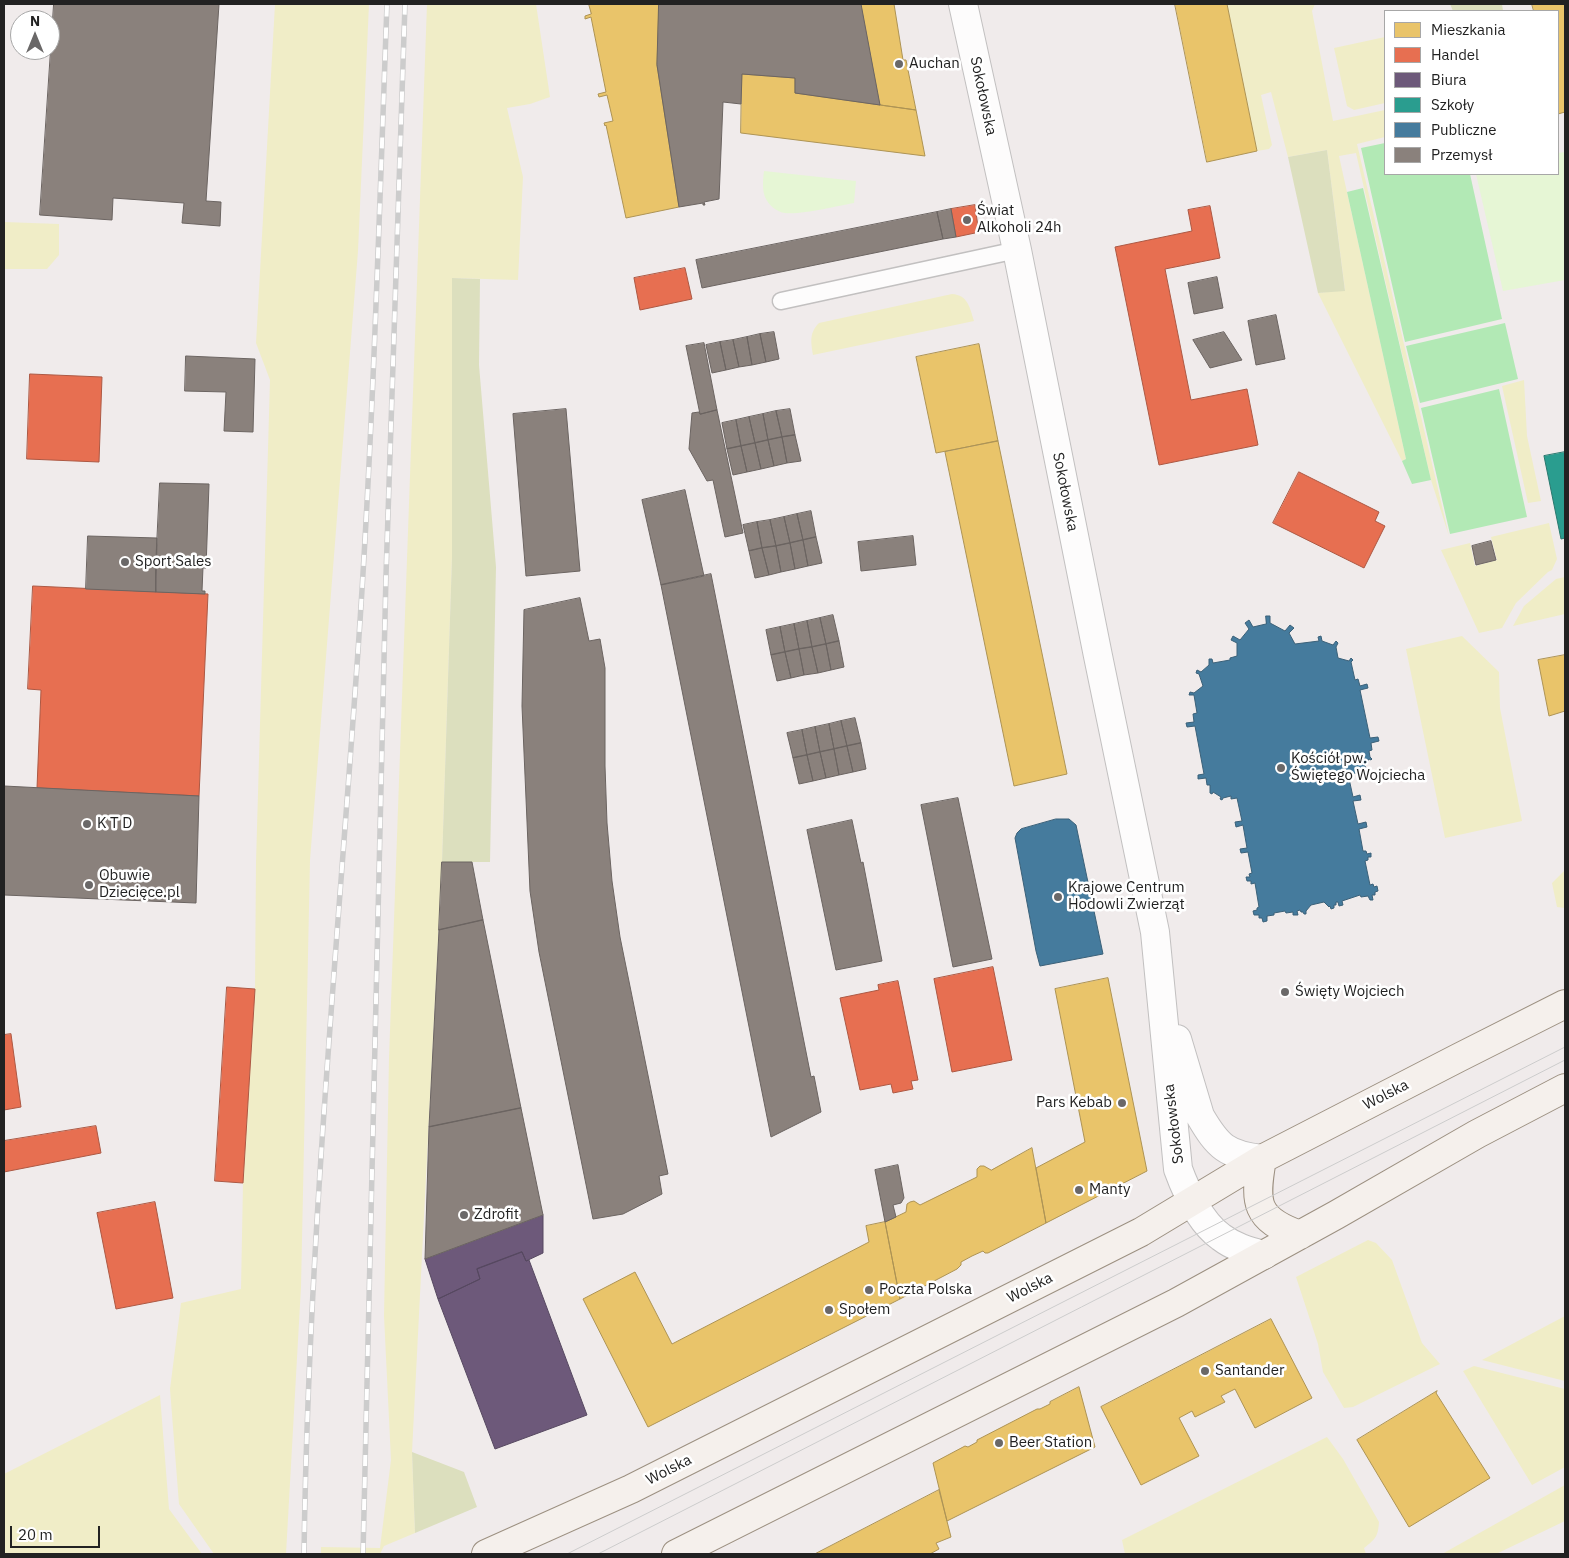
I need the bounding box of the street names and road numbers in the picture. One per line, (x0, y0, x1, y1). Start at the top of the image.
street label: Sokołowska (966, 55, 1000, 137)
street label: Sokołowska (1049, 451, 1081, 533)
street label: Wolska (1360, 1076, 1412, 1114)
street label: Sokołowska (1160, 1083, 1188, 1165)
street label: Wolska (1004, 1269, 1056, 1307)
street label: Wolska (643, 1451, 695, 1489)

